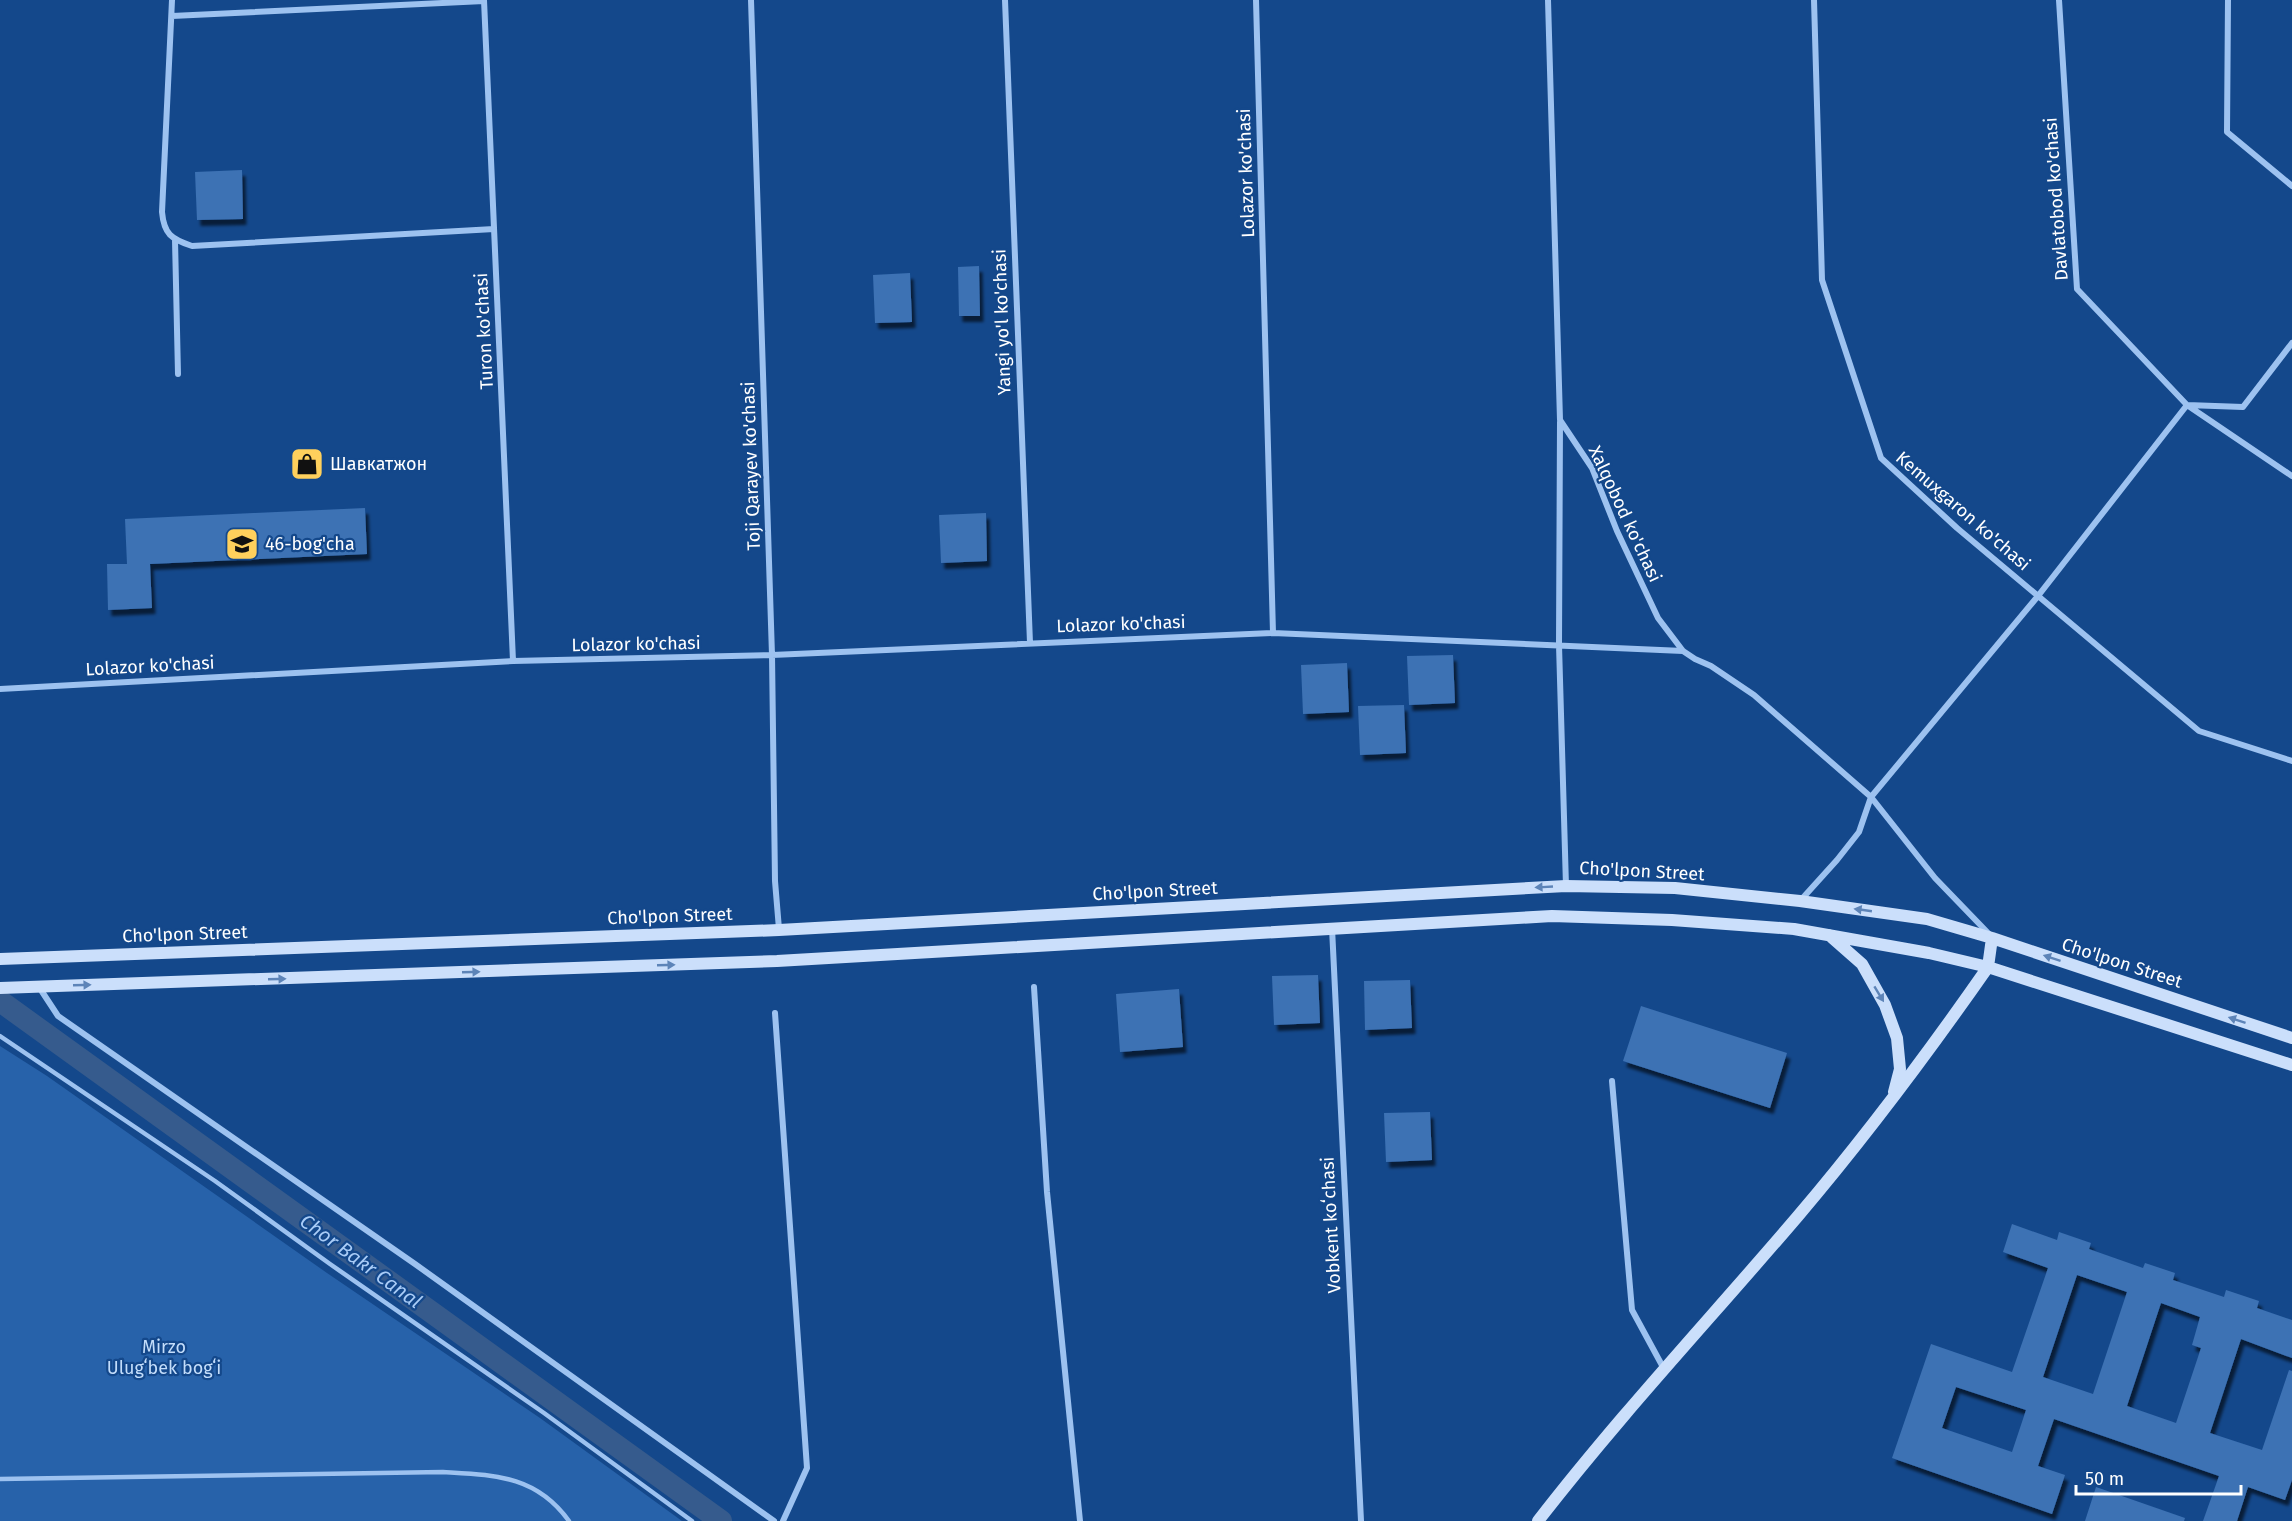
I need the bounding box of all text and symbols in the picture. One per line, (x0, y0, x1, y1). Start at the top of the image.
street label: Lolazor ko'chasi (1233, 108, 1259, 238)
street label: Davlatobod ko'chasi (2039, 117, 2073, 281)
street label: Yangi yo'l ko'chasi (988, 248, 1016, 396)
street label: Turon ko'chasi (470, 272, 498, 390)
street label: Toji Qarayev ko'chasi (737, 381, 765, 551)
street label: Xalqobod ko'chasi (1584, 442, 1666, 586)
shop icon: Шавкатжон (289, 446, 325, 482)
street label: Kemuxgaron ko'chasi (1891, 447, 2035, 575)
place label: Шавкатжон (330, 453, 427, 475)
school or university icon: 46-bog'cha (224, 526, 260, 562)
place label: 46-bog'cha (265, 533, 355, 555)
street label: Lolazor ko'chasi (1056, 611, 1186, 637)
street label: Lolazor ko'chasi (571, 632, 701, 656)
street label: Lolazor ko'chasi (85, 652, 215, 680)
street label: Cho'lpon Street (1579, 857, 1706, 885)
street label: Cho'lpon Street (1092, 877, 1219, 905)
one-way arrow (1534, 883, 1553, 892)
street label: Cho'lpon Street (607, 903, 734, 929)
one-way arrow (1854, 906, 1873, 915)
street label: Cho'lpon Street (122, 921, 249, 947)
street label: Cho'lpon Street (2059, 933, 2185, 993)
one-way arrow (2043, 953, 2061, 962)
one-way arrow (657, 960, 676, 970)
one-way arrow (462, 967, 481, 976)
one-way arrow (267, 974, 286, 983)
one-way arrow (72, 981, 91, 990)
one-way arrow (1874, 986, 1885, 1002)
one-way arrow (2227, 1015, 2245, 1024)
street label: Vobkent koʻchasi (1316, 1156, 1346, 1294)
water label: Chor Bakr Canal (295, 1209, 427, 1313)
park label: Mirzo Ulugʻbek bogʻi (107, 1336, 221, 1379)
scale bar (2076, 1458, 2241, 1496)
text: 50 m (2085, 1468, 2124, 1490)

